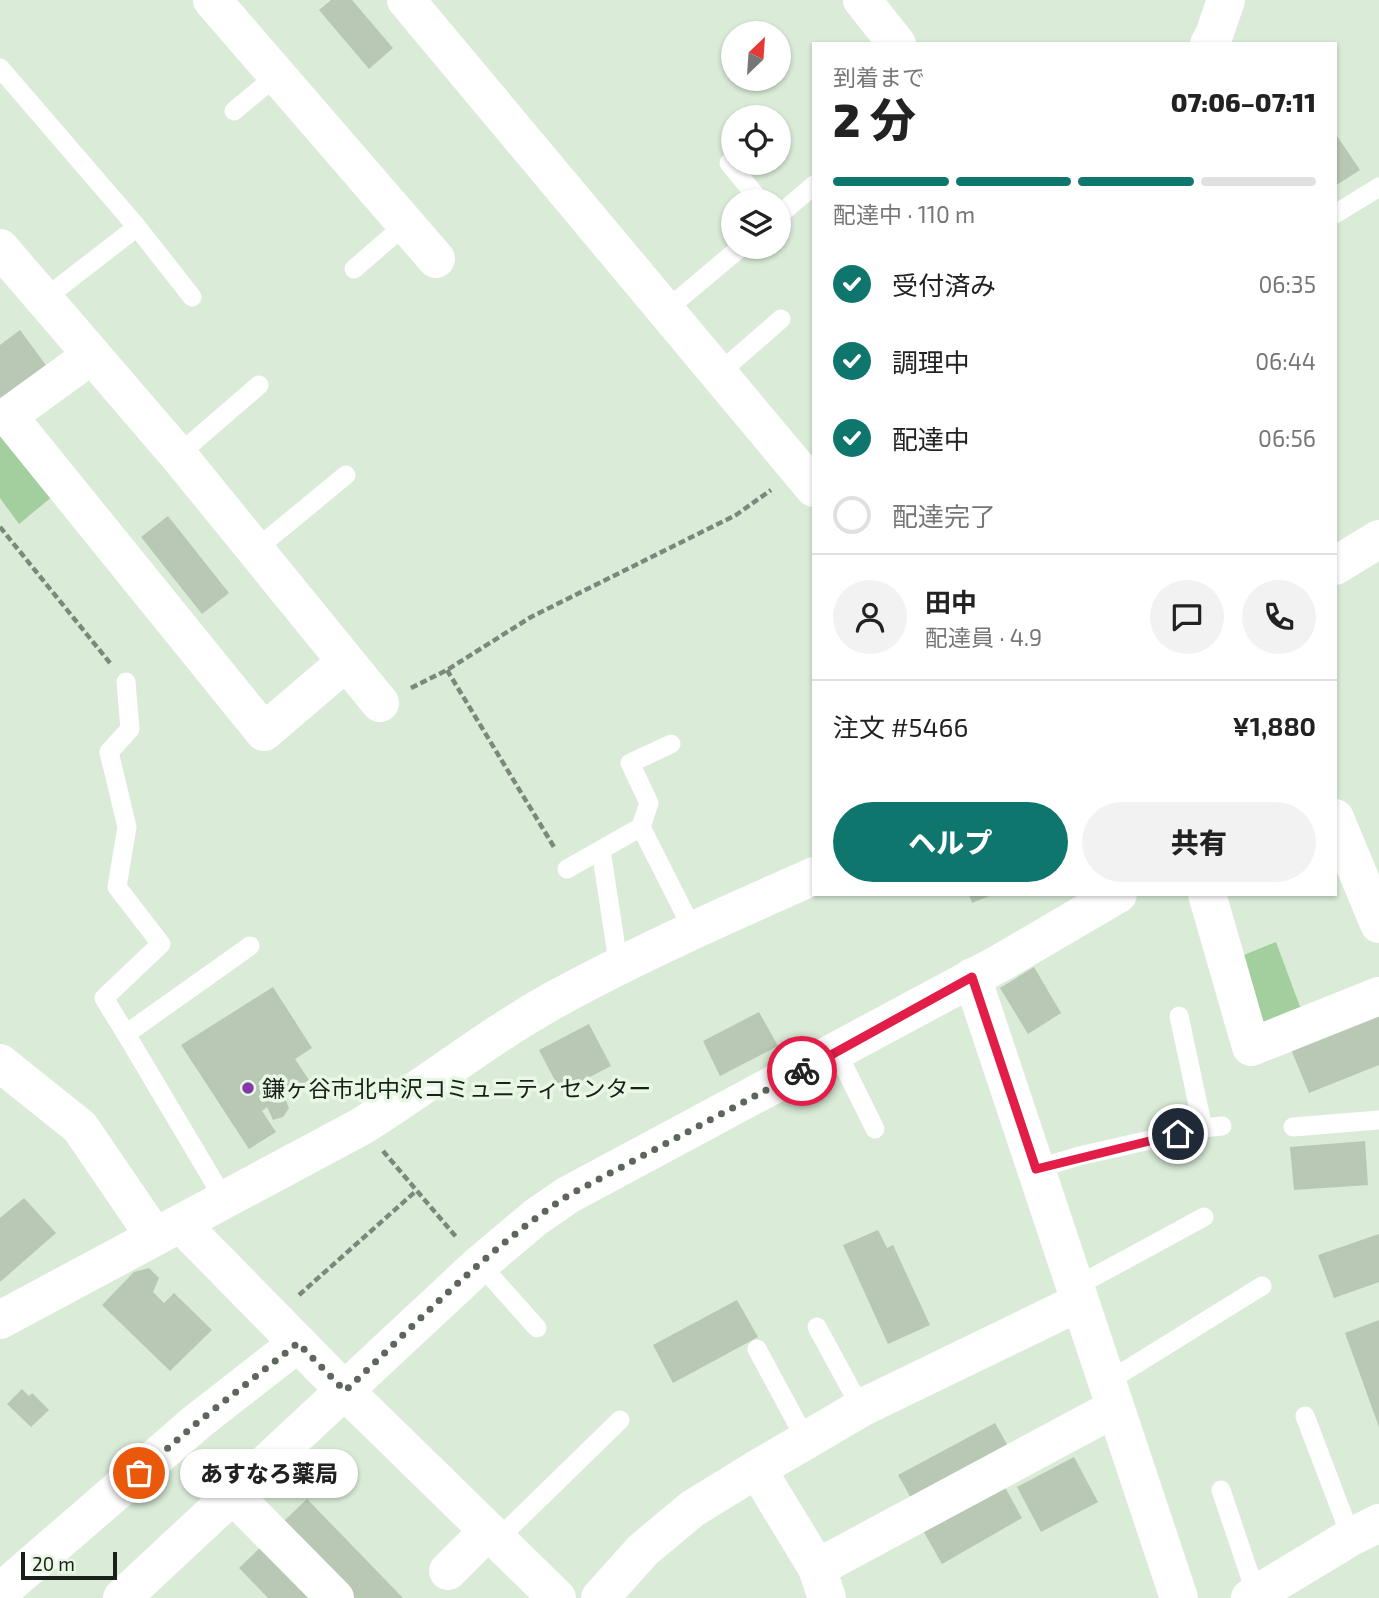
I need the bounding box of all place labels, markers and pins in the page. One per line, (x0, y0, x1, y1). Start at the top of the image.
place label: 鎌ヶ谷市北中沢コミュニティセンター (262, 1074, 652, 1102)
marker: 鎌ヶ谷市北中沢コミュニティセンター (240, 1080, 256, 1096)
pin (1148, 1104, 1208, 1164)
pin (109, 1443, 169, 1503)
callout: あすなろ薬局 (181, 1448, 360, 1498)

